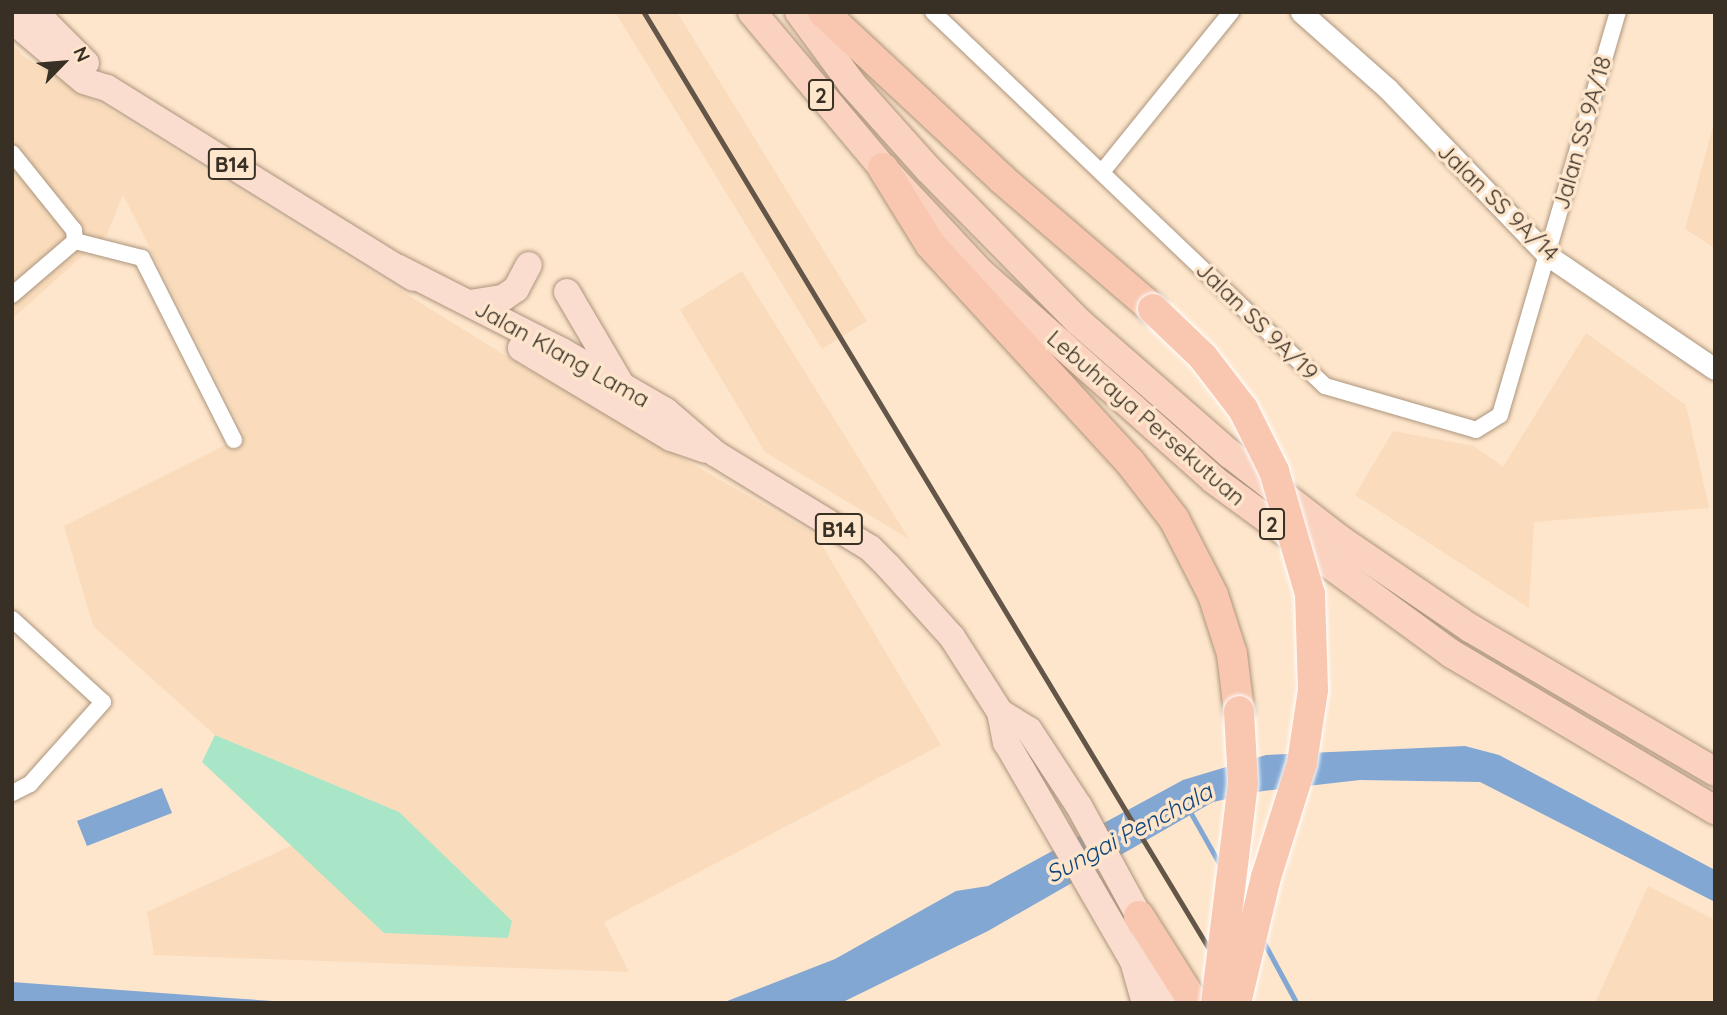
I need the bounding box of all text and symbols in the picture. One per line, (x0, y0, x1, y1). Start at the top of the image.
north arrow (28, 28, 98, 98)
text: N (68, 43, 96, 66)
street label: Jalan SS 9A/18 (1547, 53, 1617, 213)
road number: 2 (807, 78, 835, 112)
street label: Jalan SS 9A/14 (1432, 137, 1564, 267)
road number: B14 (208, 146, 256, 182)
street label: Jalan SS 9A/19 (1190, 256, 1324, 386)
street label: Jalan Klang Lama (470, 295, 654, 413)
street label: Lebuhraya Persekutuan (1041, 324, 1251, 512)
road number: 2 (1258, 506, 1286, 542)
road number: B14 (814, 512, 864, 546)
water label: Sungai Penchala (1041, 777, 1217, 889)

